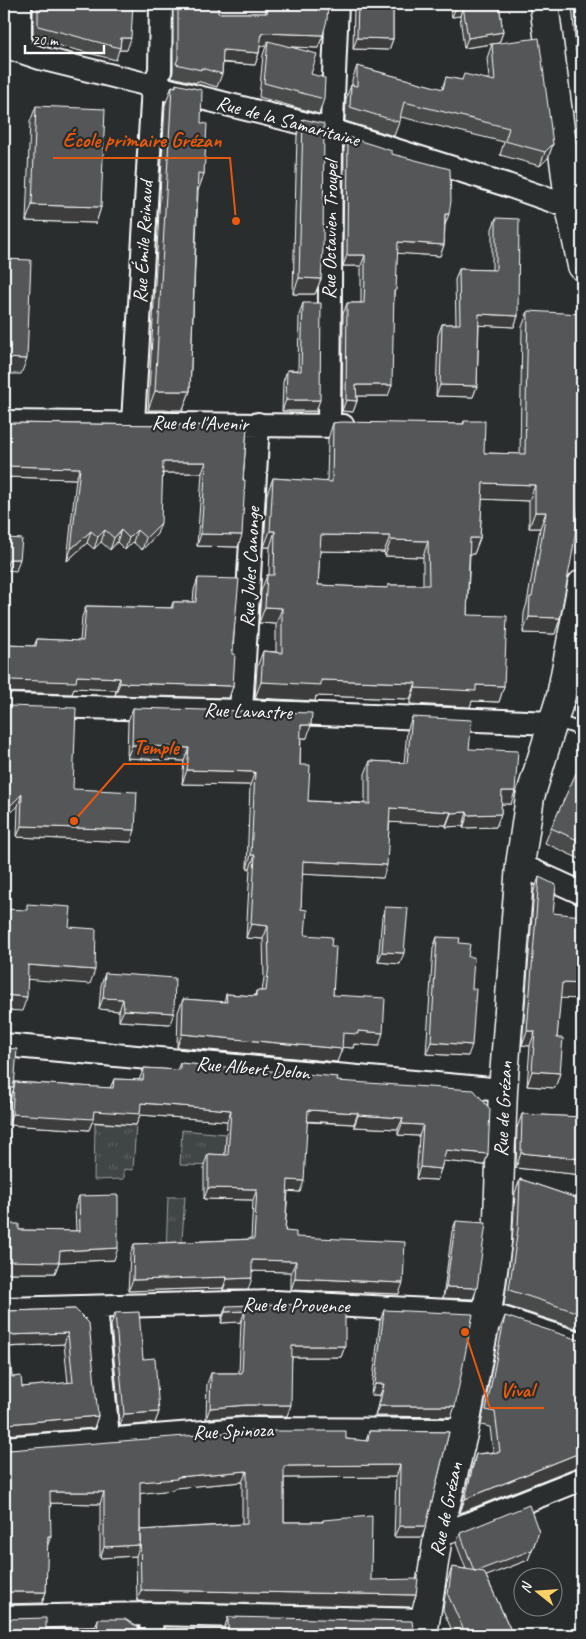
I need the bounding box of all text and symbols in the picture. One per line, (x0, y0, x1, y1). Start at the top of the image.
scale bar (25, 22, 104, 54)
text: 20 m (32, 31, 59, 50)
street label: Rue de la Samaritaine (214, 90, 364, 152)
callout: École primaire Grézan (53, 122, 230, 158)
text: École primaire Grézan (63, 127, 222, 153)
street label: Rue Octavien Troupel (316, 157, 344, 300)
street label: Rue Émile Reinaud (127, 177, 159, 304)
street label: Rue de l'Avenir (151, 410, 250, 436)
street label: Rue Jules Canonge (234, 505, 266, 628)
street label: Rue Lavastre (204, 697, 294, 725)
callout: Temple (124, 728, 189, 764)
text: Temple (133, 734, 181, 760)
street label: Rue Albert Delon (195, 1051, 312, 1086)
street label: Rue de Grézan (488, 1060, 518, 1157)
street label: Rue de Provence (242, 1292, 351, 1318)
callout: Vival (490, 1372, 544, 1408)
text: Vival (500, 1377, 538, 1403)
street label: Rue Spinoza (192, 1417, 276, 1445)
street label: Rue de Grézan (424, 1459, 468, 1558)
north arrow (514, 1566, 564, 1616)
text: N (517, 1579, 536, 1595)

